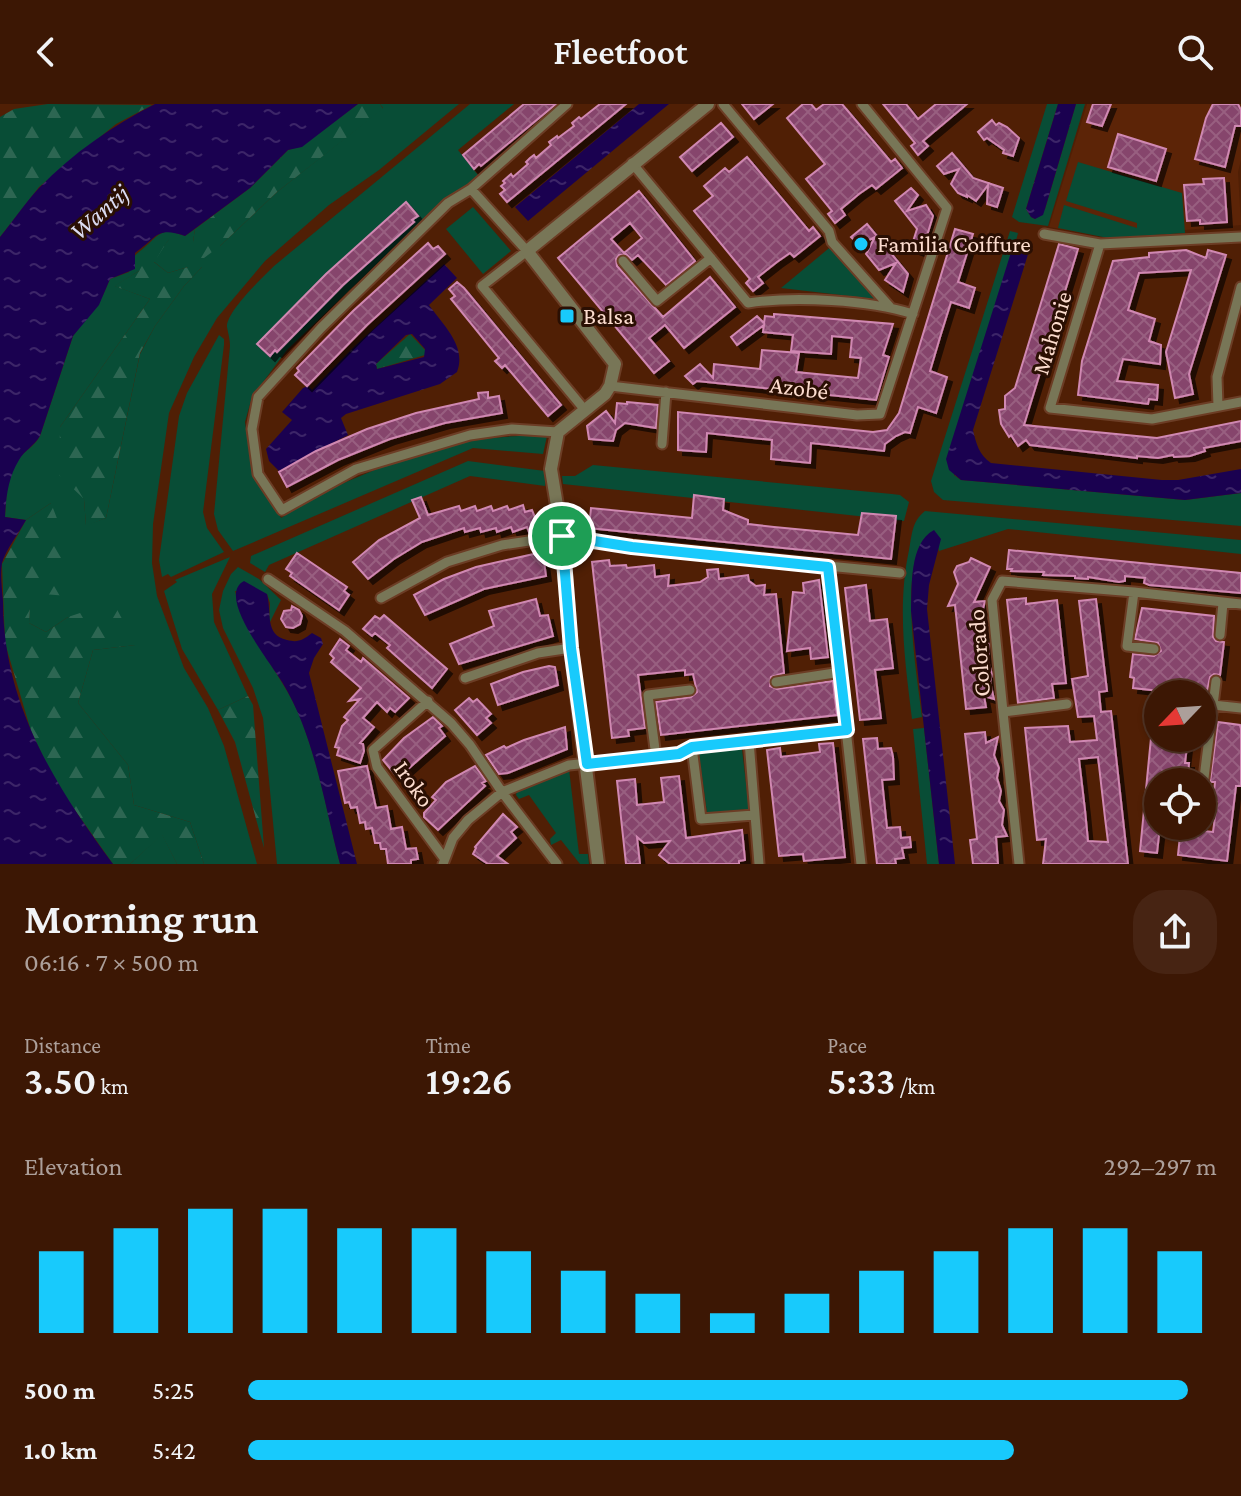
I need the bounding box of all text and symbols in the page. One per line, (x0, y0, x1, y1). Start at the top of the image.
icon: back (24, 30, 68, 74)
icon: search (1173, 30, 1217, 74)
text: Fleetfoot (553, 32, 688, 72)
water label: Wantij (64, 178, 135, 246)
place label: Familia Coiffure (877, 230, 1031, 257)
marker: Familia Coiffure (852, 235, 870, 253)
street label: Mahonie (1026, 288, 1077, 378)
place label: Balsa (583, 302, 634, 329)
marker: Balsa (558, 307, 576, 325)
street label: Azobé (768, 371, 830, 404)
pin (528, 502, 596, 570)
icon: arrive (540, 514, 584, 558)
street label: Colorado (962, 608, 995, 698)
north arrow (1144, 680, 1216, 752)
map controls (1144, 680, 1216, 840)
street label: Iroko (389, 755, 440, 812)
button: locate (1144, 768, 1216, 840)
button: share (1133, 890, 1217, 974)
text: Morning run (24, 894, 259, 942)
text: 06:16 · 7 × 500 m (24, 948, 199, 977)
text: Distance (24, 1033, 101, 1058)
text: Time (426, 1033, 471, 1058)
text: Pace (827, 1033, 867, 1058)
text: 3.50 (24, 1058, 96, 1103)
text: 19:26 (426, 1058, 513, 1103)
text: 5:33 (827, 1058, 895, 1103)
text: km (96, 1074, 129, 1099)
text: /km (895, 1074, 936, 1099)
text: Elevation (24, 1152, 122, 1181)
text: 292–297 m (1104, 1152, 1217, 1181)
text: 500 m (24, 1376, 95, 1405)
text: 5:25 (152, 1376, 195, 1405)
text: 1.0 km (24, 1436, 97, 1465)
text: 5:42 (152, 1436, 196, 1465)

